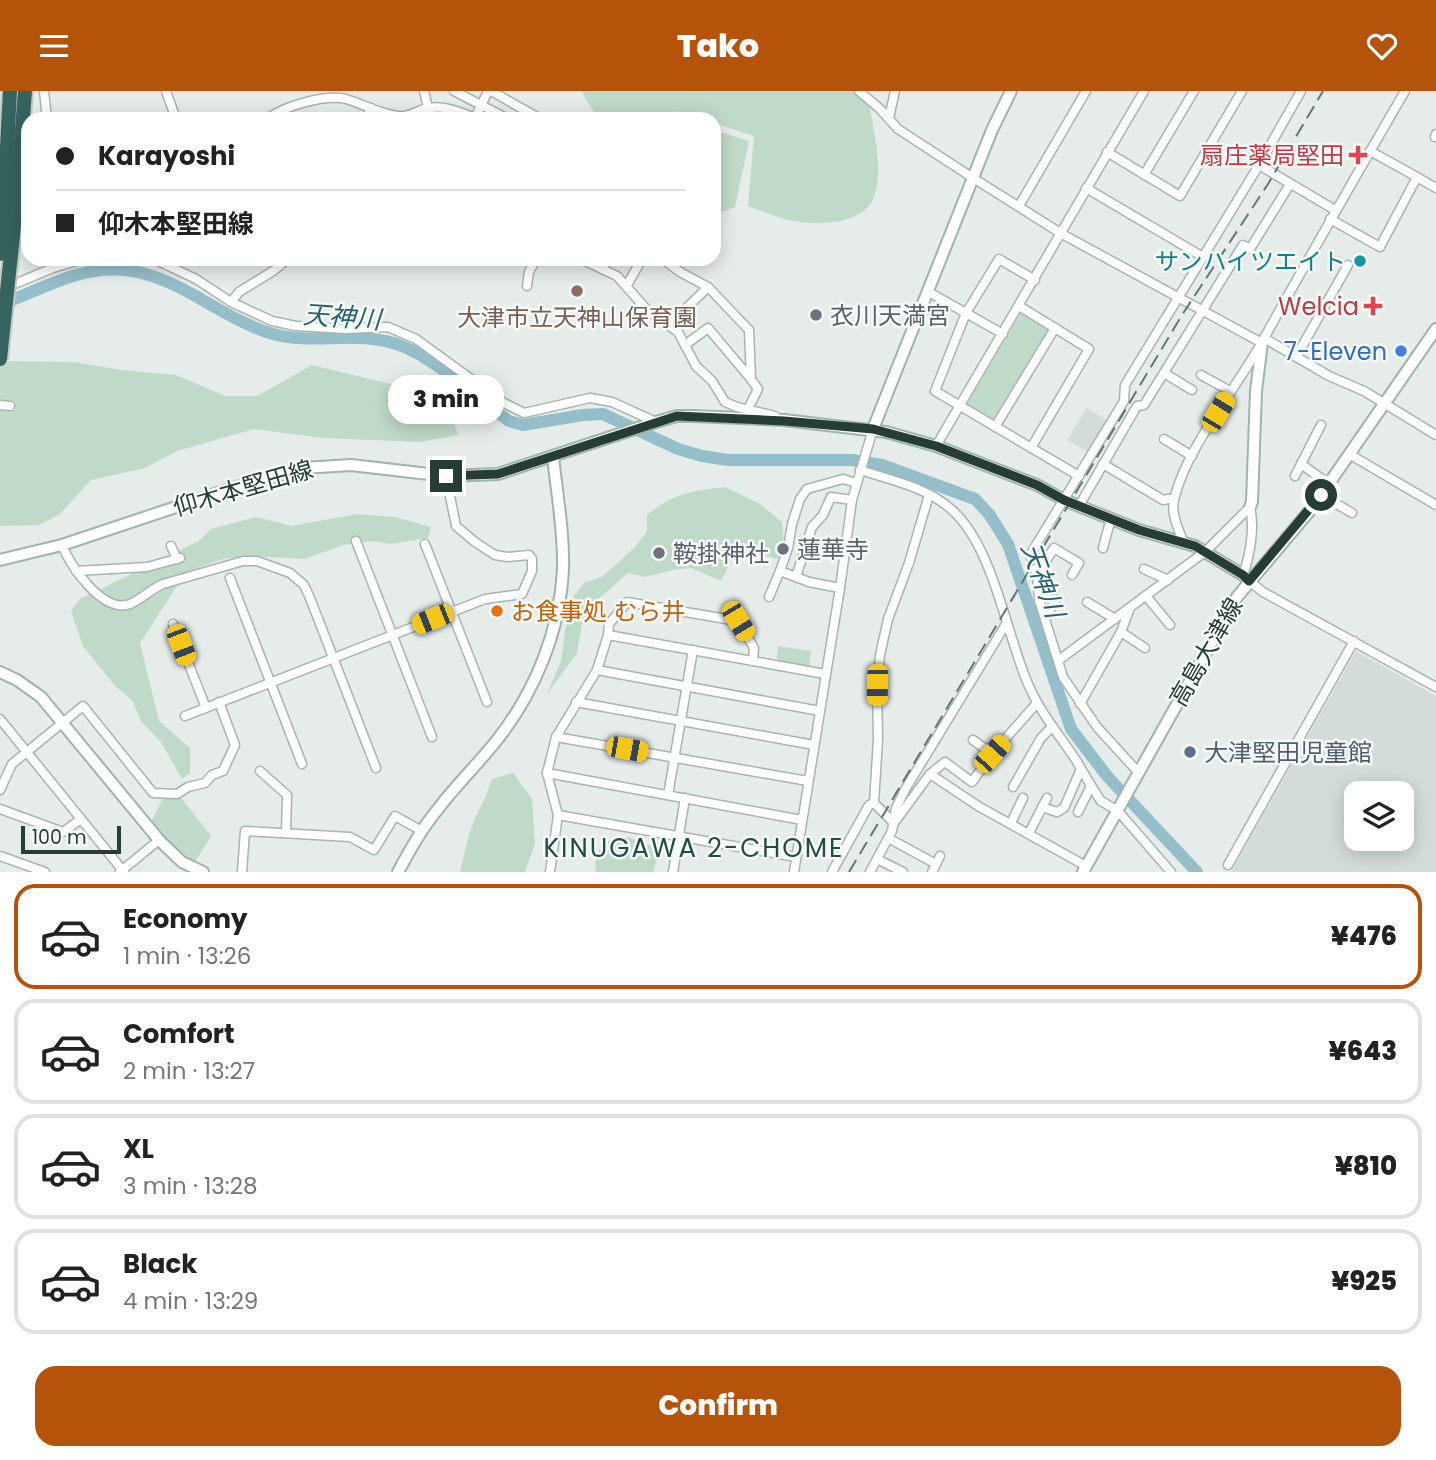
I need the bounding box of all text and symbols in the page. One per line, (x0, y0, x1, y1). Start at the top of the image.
text: Tako (677, 23, 759, 68)
icon: menu (35, 27, 73, 65)
icon: heart (1363, 27, 1401, 65)
text: Karayoshi (98, 138, 235, 174)
place label: 扇庄薬局堅田 (1200, 139, 1344, 172)
marker: 扇庄薬局堅田 (1350, 147, 1366, 163)
text: 仰木本堅田線 (98, 206, 254, 242)
place label: サンハイツエイト (1154, 245, 1346, 278)
marker: サンハイツエイト (1352, 253, 1368, 269)
marker: 大津市立天神山保育園 (569, 283, 585, 299)
place label: Welcia (1278, 290, 1359, 323)
water label: 天神川 (302, 296, 385, 338)
marker: Welcia (1365, 298, 1381, 314)
place label: 衣川天満宮 (830, 299, 950, 332)
place label: 大津市立天神山保育園 (457, 301, 697, 334)
marker: 衣川天満宮 (808, 307, 824, 323)
place label: 7-Eleven (1284, 335, 1387, 368)
marker: 7-Eleven (1393, 343, 1409, 359)
callout: 3 min (388, 375, 504, 423)
text: 3 min (413, 383, 479, 415)
car (1199, 389, 1238, 435)
street label: 仰木本堅田線 (169, 452, 317, 524)
route end (430, 460, 462, 492)
route start (1305, 479, 1337, 511)
place label: 蓮華寺 (797, 533, 869, 566)
place label: 鞍掛神社 (673, 537, 769, 570)
water label: 天神川 (1013, 537, 1074, 626)
marker: 蓮華寺 (775, 541, 791, 557)
marker: 鞍掛神社 (651, 545, 667, 561)
street label: 高島大津線 (1162, 592, 1250, 712)
place label: お食事処 むら井 (511, 595, 685, 628)
car (719, 598, 758, 644)
car (409, 601, 456, 637)
marker: お食事処 むら井 (489, 603, 505, 619)
car (164, 622, 199, 668)
car (867, 664, 888, 706)
car (971, 731, 1014, 777)
car (605, 735, 650, 763)
place label: 大津堅田児童館 (1204, 736, 1372, 769)
marker: 大津堅田児童館 (1182, 744, 1198, 760)
map controls (1344, 781, 1414, 851)
button: layers (1344, 781, 1414, 851)
scale bar (21, 823, 121, 855)
text: 100 m (32, 824, 87, 851)
district label: KINUGAWA 2-CHOME (544, 830, 844, 866)
text: Economy (123, 901, 247, 937)
icon: car (39, 905, 102, 968)
text: ¥476 (1331, 918, 1397, 954)
text: 1 min · 13:26 (123, 940, 251, 972)
text: Comfort (123, 1016, 235, 1052)
icon: car (39, 1020, 102, 1083)
text: ¥643 (1328, 1033, 1397, 1069)
text: 2 min · 13:27 (123, 1055, 255, 1087)
text: XL (123, 1131, 154, 1167)
icon: car (39, 1135, 102, 1198)
text: ¥810 (1335, 1148, 1397, 1184)
text: 3 min · 13:28 (123, 1170, 257, 1202)
text: Black (123, 1246, 197, 1282)
icon: car (39, 1250, 102, 1313)
text: ¥925 (1331, 1263, 1397, 1299)
text: 4 min · 13:29 (123, 1285, 258, 1317)
button: Confirm (35, 1366, 1401, 1446)

